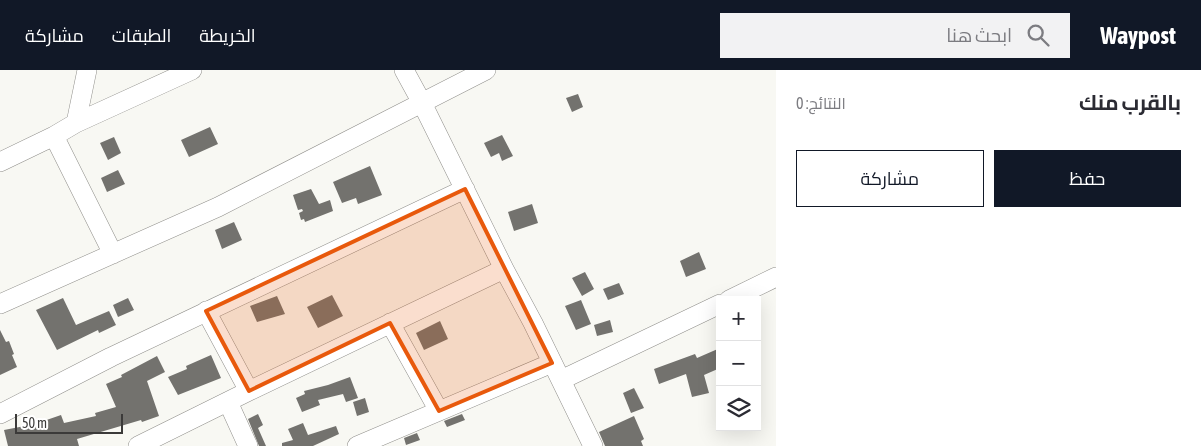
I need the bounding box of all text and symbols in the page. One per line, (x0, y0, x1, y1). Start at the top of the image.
search box (720, 13, 1070, 58)
icon: search (1024, 21, 1052, 49)
text: Waypost (1100, 22, 1176, 49)
text: ابحث هنا (946, 24, 1012, 46)
text: مشاركة (25, 25, 84, 46)
text: الطبقات (112, 25, 171, 46)
text: الخريطة (199, 25, 256, 46)
text: بالقرب منك (1079, 90, 1181, 114)
text: النتائج: 0 (796, 94, 846, 112)
button: مشاركة (796, 150, 984, 207)
button: حفظ (994, 150, 1181, 207)
map controls (716, 296, 761, 431)
button: + (716, 296, 761, 341)
button: − (716, 341, 761, 386)
button: layers (716, 386, 761, 431)
scale bar (15, 411, 122, 434)
text: 50 m (22, 415, 47, 431)

